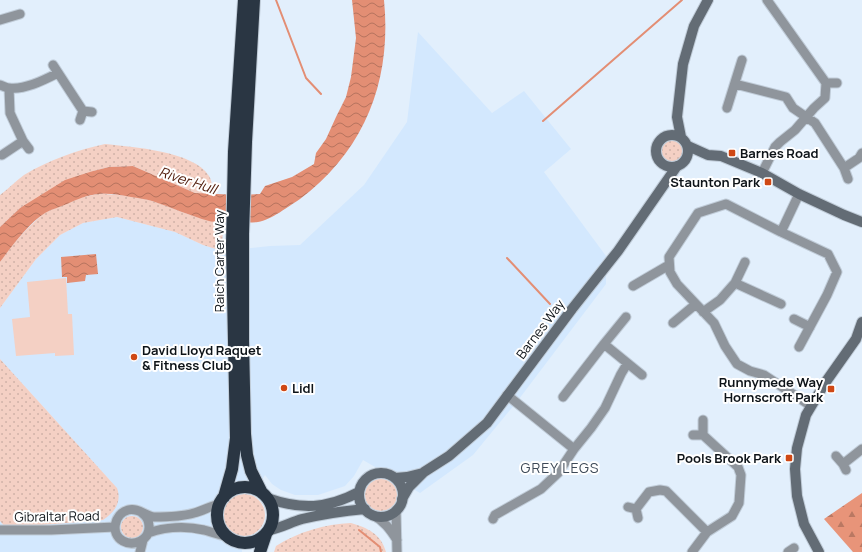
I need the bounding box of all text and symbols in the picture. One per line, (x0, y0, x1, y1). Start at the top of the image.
place label: Barnes Road (740, 144, 819, 162)
marker: Barnes Road (727, 148, 737, 158)
water label: River Hull (157, 162, 221, 199)
place label: Staunton Park (670, 173, 761, 191)
marker: Staunton Park (763, 177, 773, 187)
street label: Raich Carter Way (210, 210, 228, 312)
street label: Barnes Way (512, 296, 568, 362)
place label: David Lloyd Raquet & Fitness Club (142, 341, 262, 374)
marker: David Lloyd Raquet & Fitness Club (129, 352, 139, 362)
place label: Runnymede Way Hornscroft Park (719, 373, 824, 406)
place label: Lidl (292, 379, 314, 397)
marker: Lidl (279, 383, 289, 393)
marker: Runnymede Way Hornscroft Park (826, 384, 836, 394)
place label: Pools Brook Park (677, 449, 782, 467)
marker: Pools Brook Park (784, 453, 794, 463)
district label: GREY LEGS (521, 458, 599, 477)
street label: Gibraltar Road (14, 506, 100, 526)

